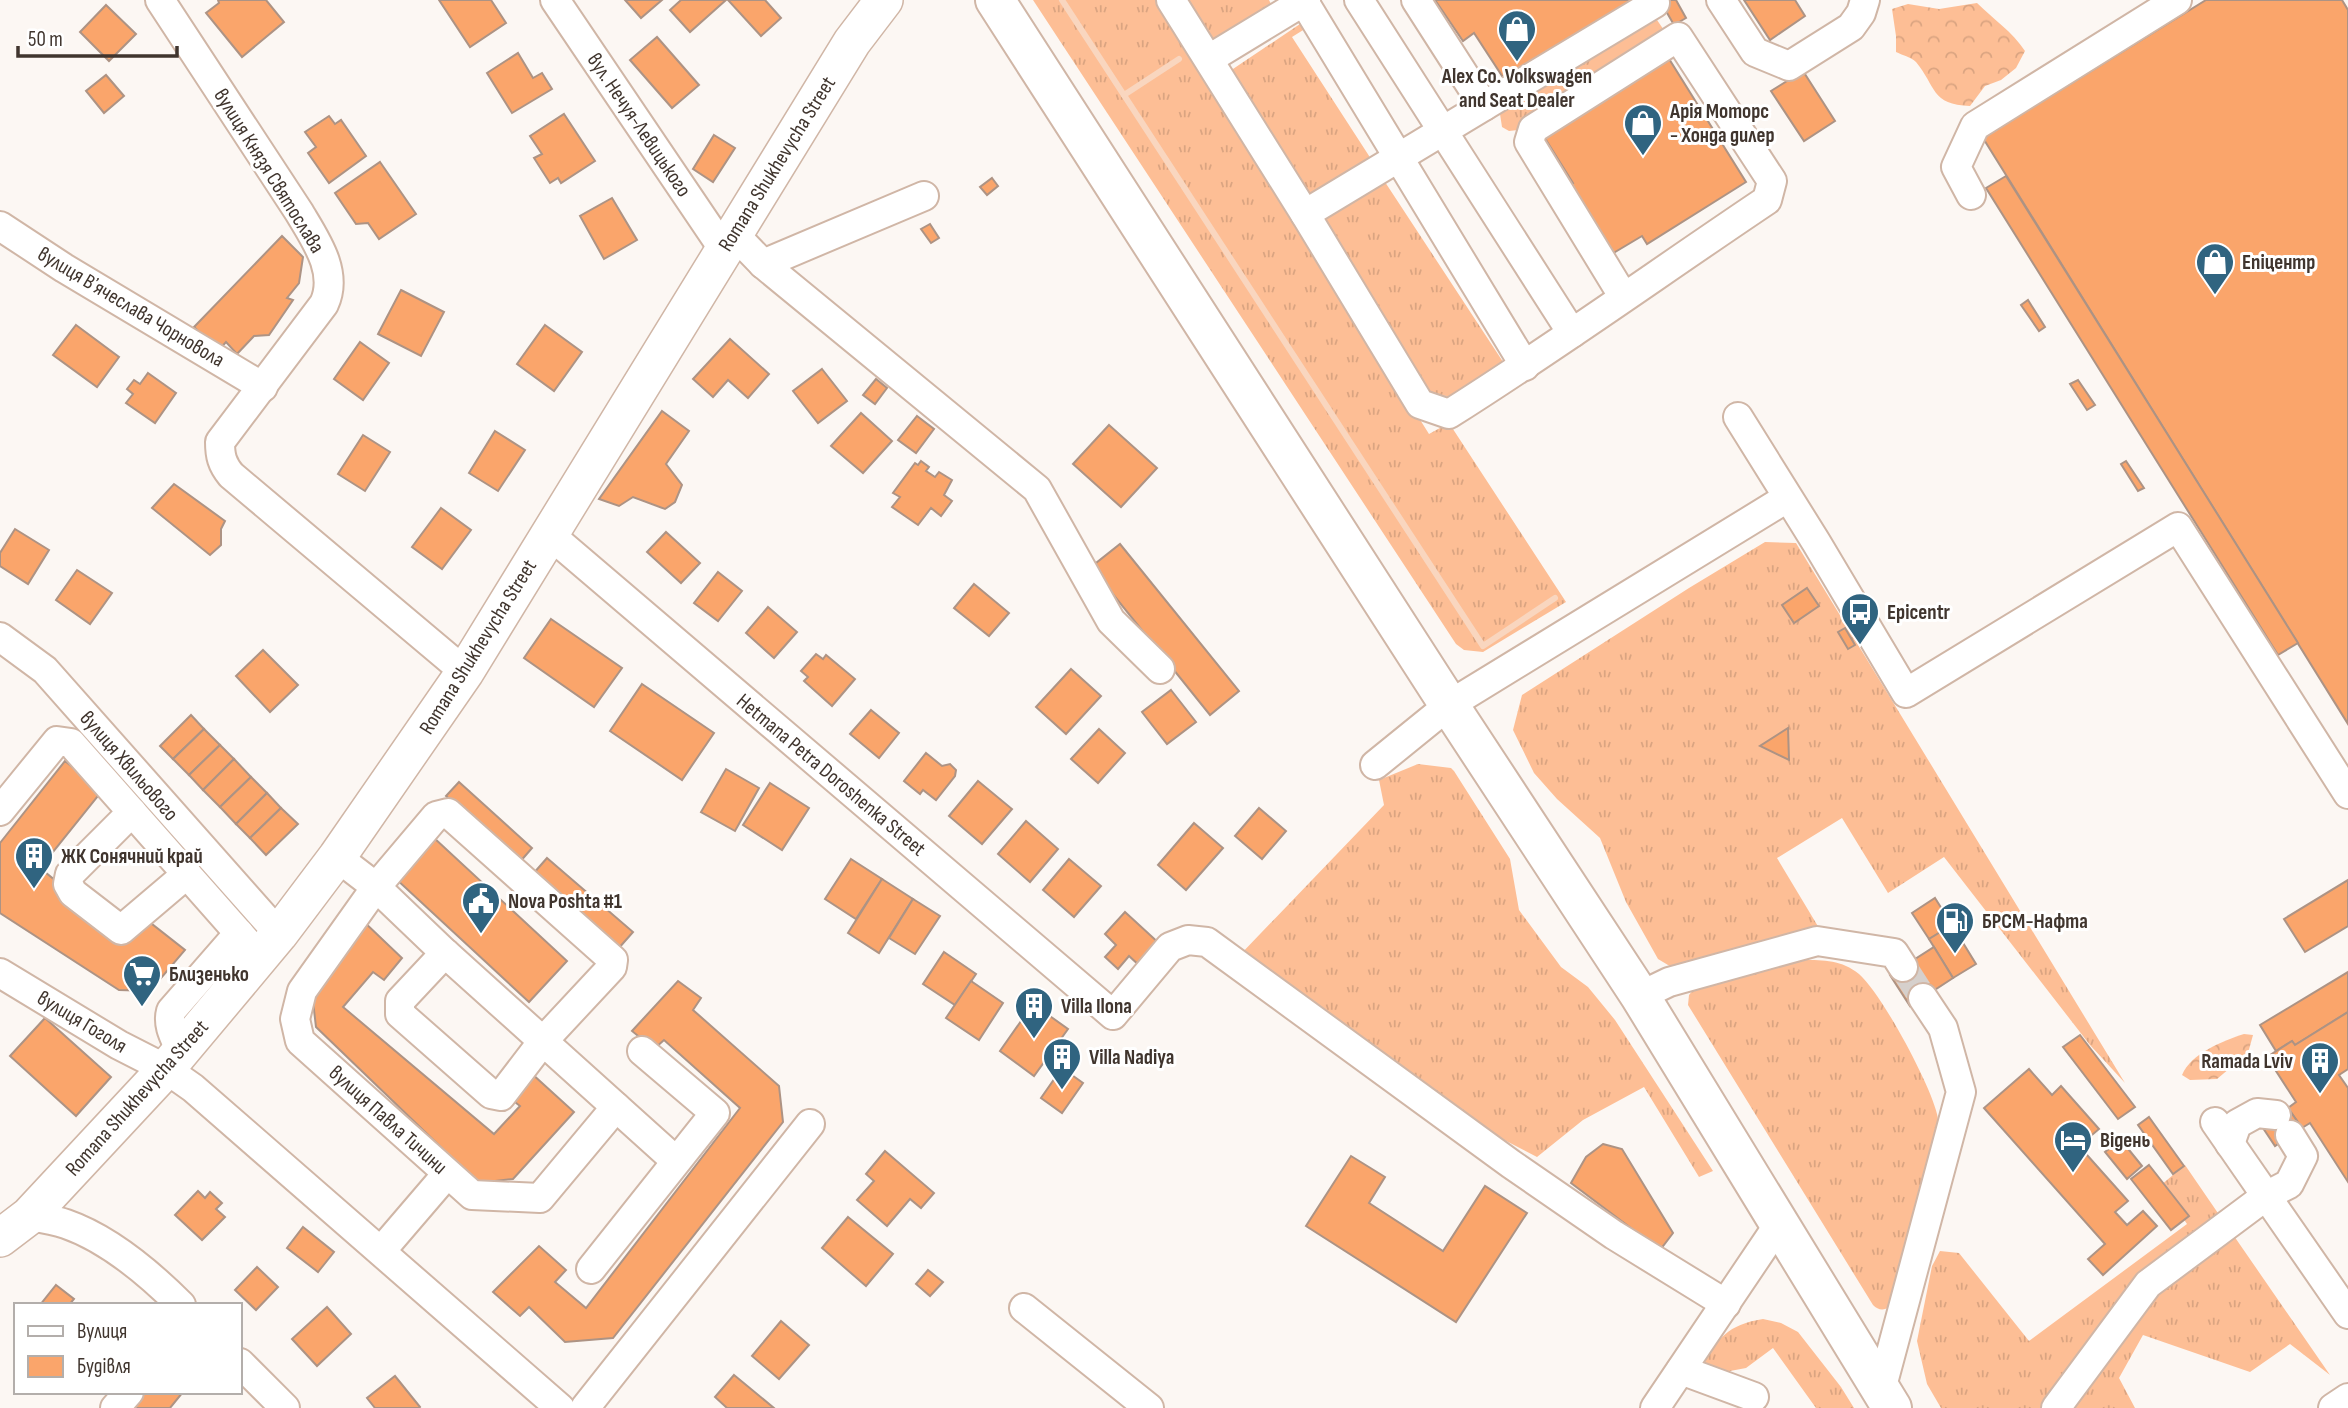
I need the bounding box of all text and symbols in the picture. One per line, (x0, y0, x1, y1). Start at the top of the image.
shop icon: Alex Co. Volkswagen and Seat Dealer (1496, 8, 1538, 63)
scale bar (18, 14, 177, 58)
text: 50 m (28, 27, 63, 52)
street label: вул. Нечуя-Левицького (582, 48, 696, 202)
place label: Alex Co. Volkswagen and Seat Dealer (1441, 64, 1592, 113)
street label: Romana Shukhevycha Street (713, 72, 841, 256)
street label: вулиця Князя Святослава (208, 84, 330, 258)
place label: Арія Моторс - Хонда дилер (1669, 99, 1774, 148)
shop icon: Арія Моторс - Хонда дилер (1622, 102, 1664, 157)
street label: вулиця Вʼячеслава Чорновола (33, 241, 229, 373)
shop icon: Епіцентр (2194, 241, 2236, 296)
place label: Епіцентр (2242, 250, 2315, 275)
street label: Romana Shukhevycha Street (414, 555, 542, 739)
bus stop icon: Epicentr (1839, 591, 1881, 646)
place label: Epicentr (1887, 600, 1951, 625)
street label: Hetmana Petra Doroshenka Street (731, 688, 931, 862)
street label: вулиця Хвильового (74, 706, 184, 826)
building icon: ЖК Сонячний край (13, 835, 55, 890)
place label: ЖК Сонячний край (61, 844, 203, 869)
public building icon: Nova Poshta #1 (460, 880, 502, 935)
place label: Nova Poshta #1 (508, 889, 622, 914)
fuel station icon: БРСМ-Нафта (1934, 900, 1976, 955)
place label: БРСМ-Нафта (1982, 909, 2088, 934)
supermarket icon: Близенько (121, 953, 163, 1008)
place label: Близенько (169, 962, 249, 987)
street label: вулиця Гоголя (33, 985, 131, 1059)
building icon: Villa Ilona (1013, 985, 1055, 1040)
place label: Villa Ilona (1061, 994, 1132, 1019)
street label: Romana Shukhevycha Street (60, 1015, 214, 1181)
building icon: Villa Nadiya (1041, 1036, 1083, 1091)
building icon: Ramada Lviv (2299, 1040, 2341, 1095)
place label: Villa Nadiya (1089, 1045, 1174, 1070)
place label: Ramada Lviv (2201, 1049, 2293, 1074)
street label: вулиця Павла Тичини (324, 1060, 452, 1180)
hotel icon: Відень (2052, 1119, 2094, 1174)
place label: Відень (2100, 1128, 2150, 1153)
legend (14, 1303, 242, 1394)
text: Вулиця (77, 1319, 127, 1344)
text: Будівля (77, 1354, 131, 1379)

